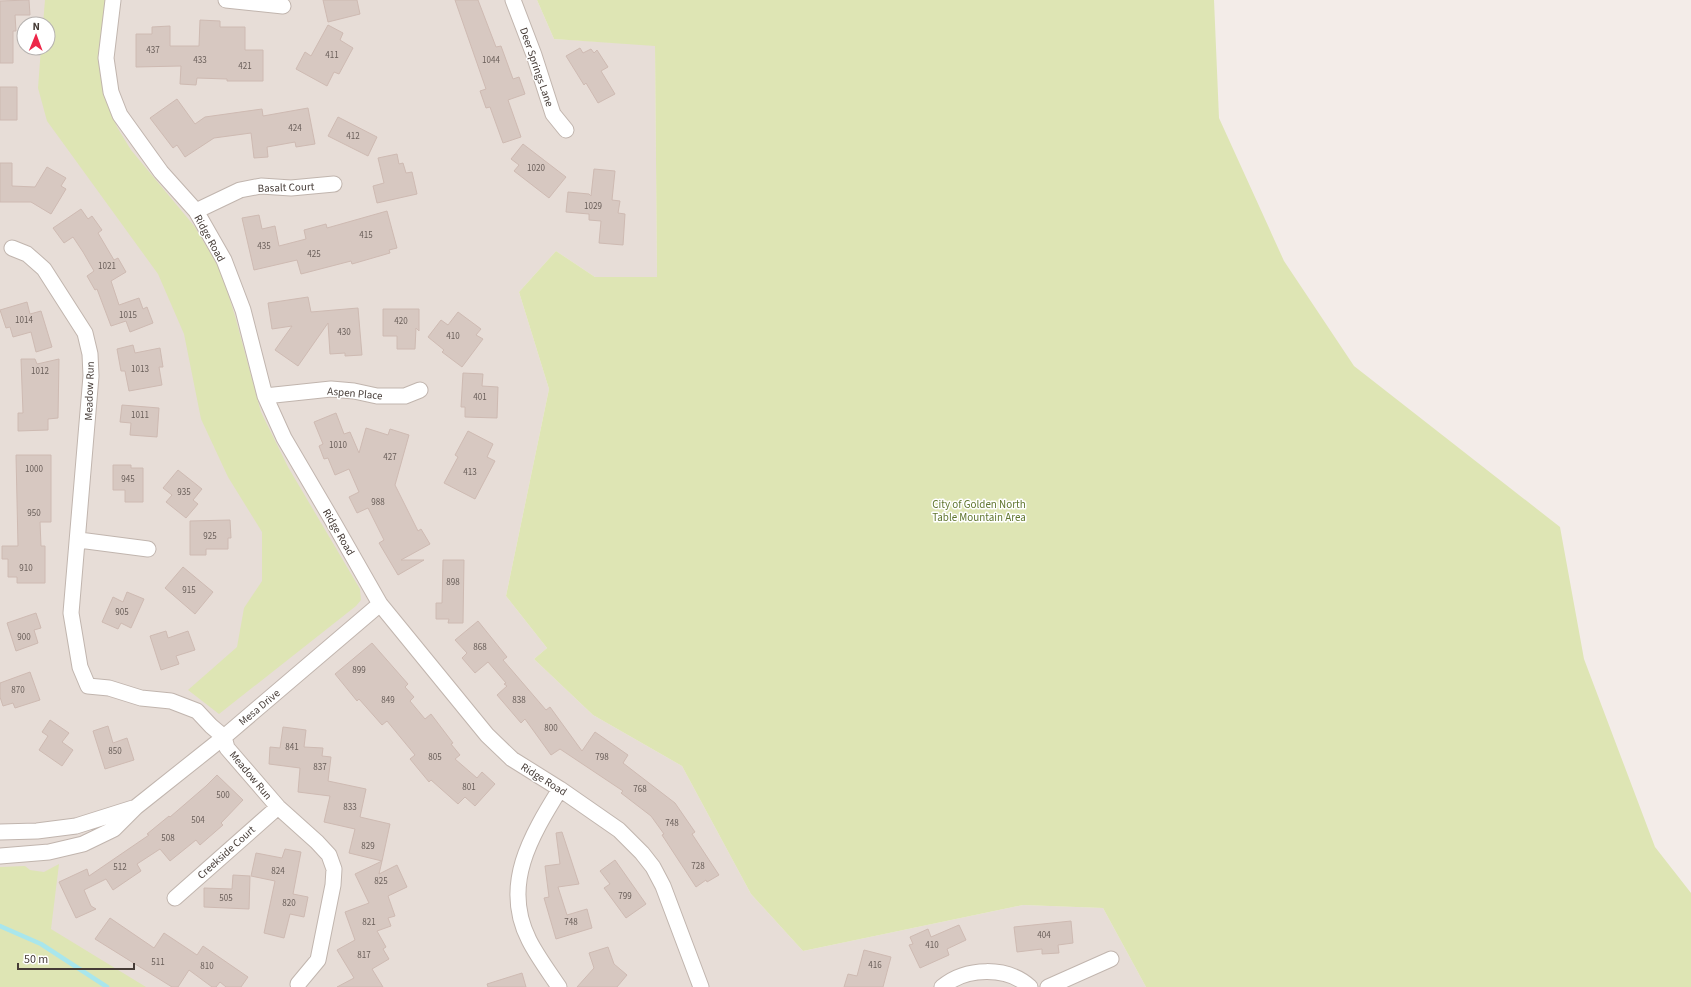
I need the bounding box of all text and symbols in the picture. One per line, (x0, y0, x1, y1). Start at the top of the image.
north arrow (16, 16, 56, 56)
text: N (32, 19, 40, 34)
street label: Deer Springs Lane (516, 26, 557, 109)
house number: 437 (146, 44, 160, 57)
house number: 411 (325, 49, 339, 62)
house number: 433 (193, 54, 207, 67)
house number: 1044 (482, 54, 500, 67)
house number: 421 (238, 60, 252, 73)
house number: 424 (288, 122, 302, 135)
house number: 412 (346, 130, 360, 143)
house number: 1020 (527, 162, 545, 175)
street label: Basalt Court (257, 179, 315, 196)
house number: 1029 (584, 200, 602, 213)
street label: Ridge Road (190, 212, 229, 265)
house number: 415 (359, 229, 373, 242)
house number: 435 (257, 240, 271, 253)
house number: 425 (307, 248, 321, 261)
house number: 1021 (98, 260, 116, 273)
house number: 1015 (119, 309, 137, 322)
house number: 1014 (15, 314, 33, 327)
house number: 420 (394, 315, 408, 328)
house number: 430 (337, 326, 351, 339)
house number: 410 (446, 330, 460, 343)
street label: Meadow Run (81, 361, 98, 421)
house number: 1013 (131, 363, 149, 376)
house number: 1012 (31, 365, 49, 378)
street label: Aspen Place (327, 384, 384, 403)
house number: 401 (473, 391, 487, 404)
house number: 1011 (131, 409, 149, 422)
house number: 1010 (329, 439, 347, 452)
house number: 427 (383, 451, 397, 464)
house number: 1000 (25, 463, 43, 476)
house number: 413 (463, 466, 477, 479)
house number: 945 (121, 473, 135, 486)
house number: 935 (177, 486, 191, 499)
house number: 988 (371, 496, 385, 509)
park label: City of Golden North Table Mountain Area (932, 497, 1026, 525)
street label: Ridge Road (319, 506, 358, 558)
house number: 950 (27, 507, 41, 520)
house number: 925 (203, 530, 217, 543)
house number: 910 (19, 562, 33, 575)
house number: 898 (446, 576, 460, 589)
house number: 915 (182, 584, 196, 597)
house number: 905 (115, 606, 129, 619)
house number: 900 (17, 631, 31, 644)
house number: 868 (473, 641, 487, 654)
house number: 899 (352, 664, 366, 677)
house number: 870 (11, 684, 25, 697)
street label: Mesa Drive (235, 685, 284, 729)
house number: 849 (381, 694, 395, 707)
house number: 838 (512, 694, 526, 707)
house number: 800 (544, 722, 558, 735)
house number: 841 (285, 741, 299, 754)
house number: 850 (108, 745, 122, 758)
street label: Meadow Run (226, 748, 275, 803)
house number: 805 (428, 751, 442, 764)
house number: 798 (595, 751, 609, 764)
street label: Ridge Road (518, 759, 570, 799)
house number: 837 (313, 761, 327, 774)
house number: 801 (462, 781, 476, 794)
house number: 768 (633, 783, 647, 796)
house number: 500 (216, 789, 230, 802)
house number: 833 (343, 801, 357, 814)
house number: 504 (191, 814, 205, 827)
house number: 748 (665, 817, 679, 830)
street label: Creekside Court (194, 822, 259, 882)
house number: 508 (161, 832, 175, 845)
house number: 829 (361, 840, 375, 853)
house number: 728 (691, 860, 705, 873)
house number: 512 (113, 861, 127, 874)
house number: 824 (271, 865, 285, 878)
house number: 825 (374, 875, 388, 888)
house number: 799 (618, 890, 632, 903)
house number: 505 (219, 892, 233, 905)
house number: 820 (282, 897, 296, 910)
house number: 821 (362, 916, 376, 929)
house number: 748 (564, 916, 578, 929)
house number: 404 (1037, 929, 1051, 942)
house number: 410 (925, 939, 939, 952)
scale bar (18, 945, 134, 971)
house number: 817 (357, 949, 371, 962)
text: 50 m (24, 951, 48, 968)
house number: 511 (151, 956, 165, 969)
house number: 416 (868, 959, 882, 972)
house number: 810 (200, 960, 214, 973)

